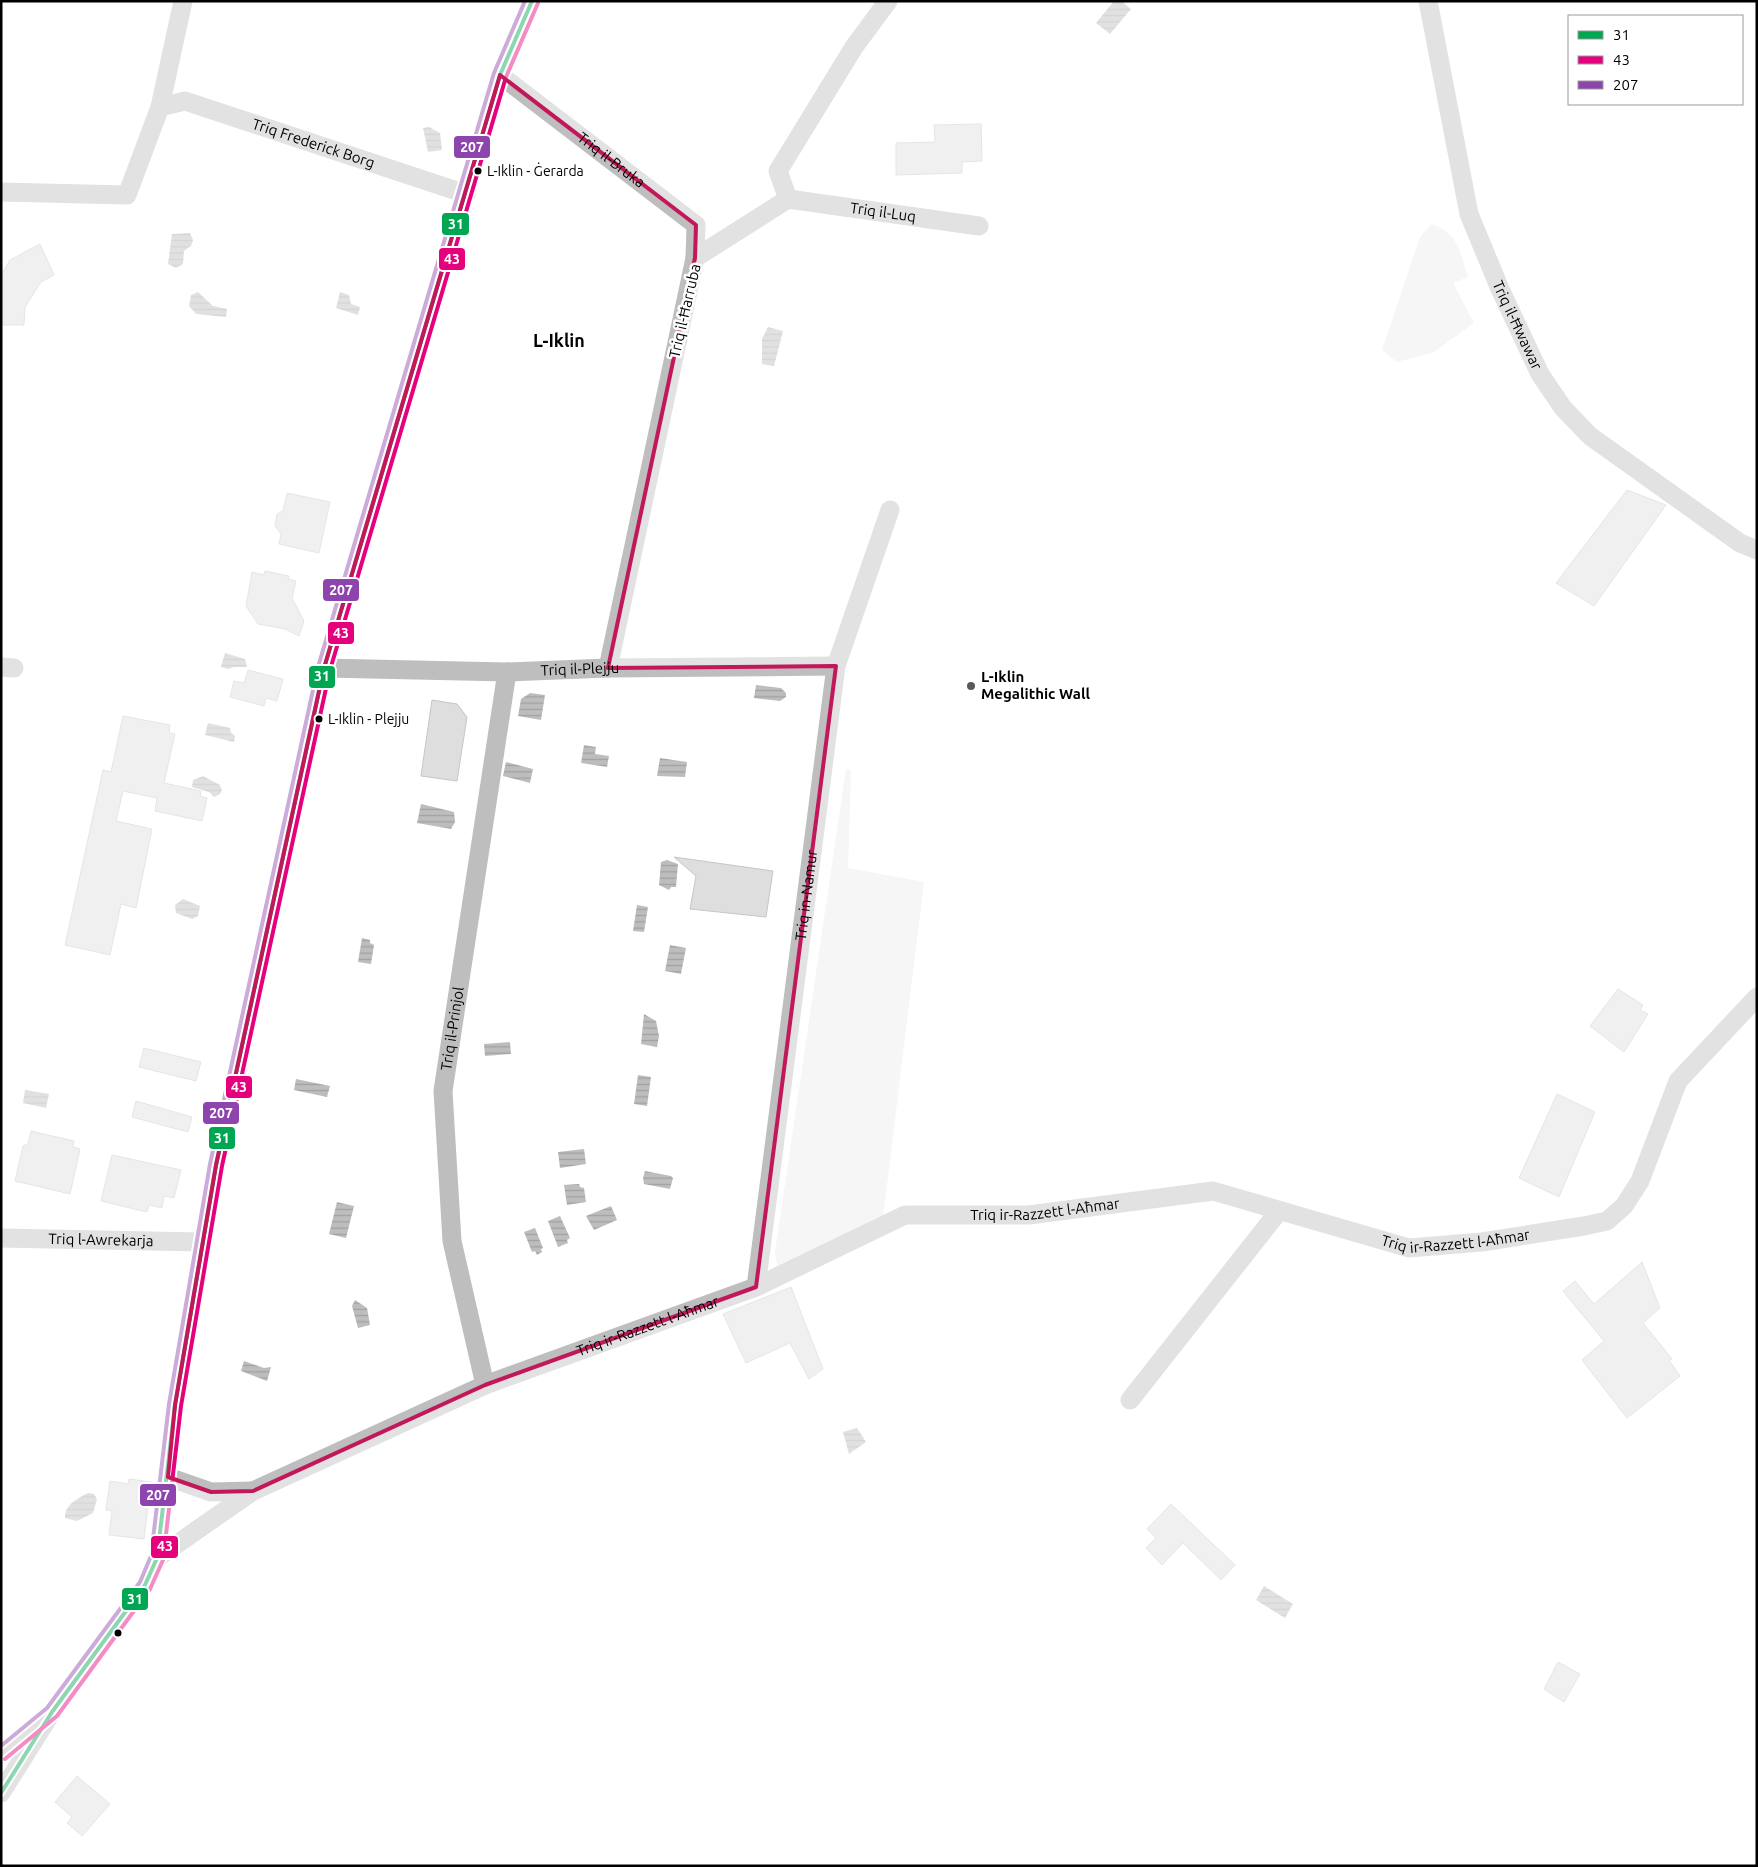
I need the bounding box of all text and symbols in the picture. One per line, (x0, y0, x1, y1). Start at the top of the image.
legend (1568, 15, 1743, 105)
text: 31 (1613, 26, 1630, 43)
text: 43 (1613, 51, 1630, 68)
text: 207 (1613, 76, 1638, 93)
street label: Triq Frederick Borg (250, 115, 377, 171)
street label: Triq il-Bruka (574, 128, 649, 191)
line badge: 207 (453, 135, 491, 159)
text: 207 (460, 139, 484, 155)
place label: L-Iklin - Ġerarda (487, 162, 584, 179)
marker: L-Iklin - Ġerarda (473, 166, 483, 176)
street label: Triq il-Luq (849, 199, 917, 225)
line badge: 31 (441, 212, 470, 236)
text: 31 (448, 216, 464, 232)
line badge: 43 (438, 247, 466, 271)
text: 43 (444, 251, 460, 267)
street label: Triq il-Ħarruba (665, 262, 704, 360)
street label: Triq il-Ħwawar (1489, 278, 1546, 373)
district label: L-Iklin (533, 330, 585, 350)
line badge: 207 (322, 578, 360, 602)
text: 207 (329, 582, 353, 598)
line badge: 43 (327, 621, 355, 645)
text: 43 (333, 625, 349, 641)
street label: Triq il-Plejju (540, 659, 619, 679)
line badge: 31 (308, 665, 336, 689)
text: 31 (314, 668, 330, 684)
place label: L-Iklin Megalithic Wall (981, 668, 1090, 702)
marker: L-Iklin Megalithic Wall (965, 680, 977, 692)
place label: L-Iklin - Plejju (328, 711, 409, 727)
marker: L-Iklin - Plejju (314, 714, 324, 724)
street label: Triq in-Namur (792, 848, 820, 942)
street label: Triq il-Prinjol (437, 985, 467, 1072)
line badge: 43 (225, 1075, 253, 1099)
text: 43 (231, 1079, 247, 1095)
line badge: 207 (202, 1101, 240, 1125)
text: 207 (209, 1105, 233, 1121)
line badge: 31 (208, 1126, 236, 1150)
text: 31 (214, 1130, 230, 1146)
street label: Triq ir-Razzett l-Aħmar (970, 1194, 1121, 1223)
street label: Triq ir-Razzett l-Aħmar (1379, 1226, 1531, 1256)
street label: Triq l-Awrekarja (48, 1230, 154, 1249)
street label: Triq ir-Razzett l-Aħmar (574, 1292, 721, 1359)
line badge: 207 (139, 1483, 177, 1507)
text: 207 (146, 1487, 170, 1503)
line badge: 43 (150, 1535, 179, 1559)
text: 43 (157, 1538, 173, 1554)
line badge: 31 (121, 1587, 149, 1611)
text: 31 (127, 1591, 143, 1607)
unlabelled marker (113, 1628, 123, 1638)

